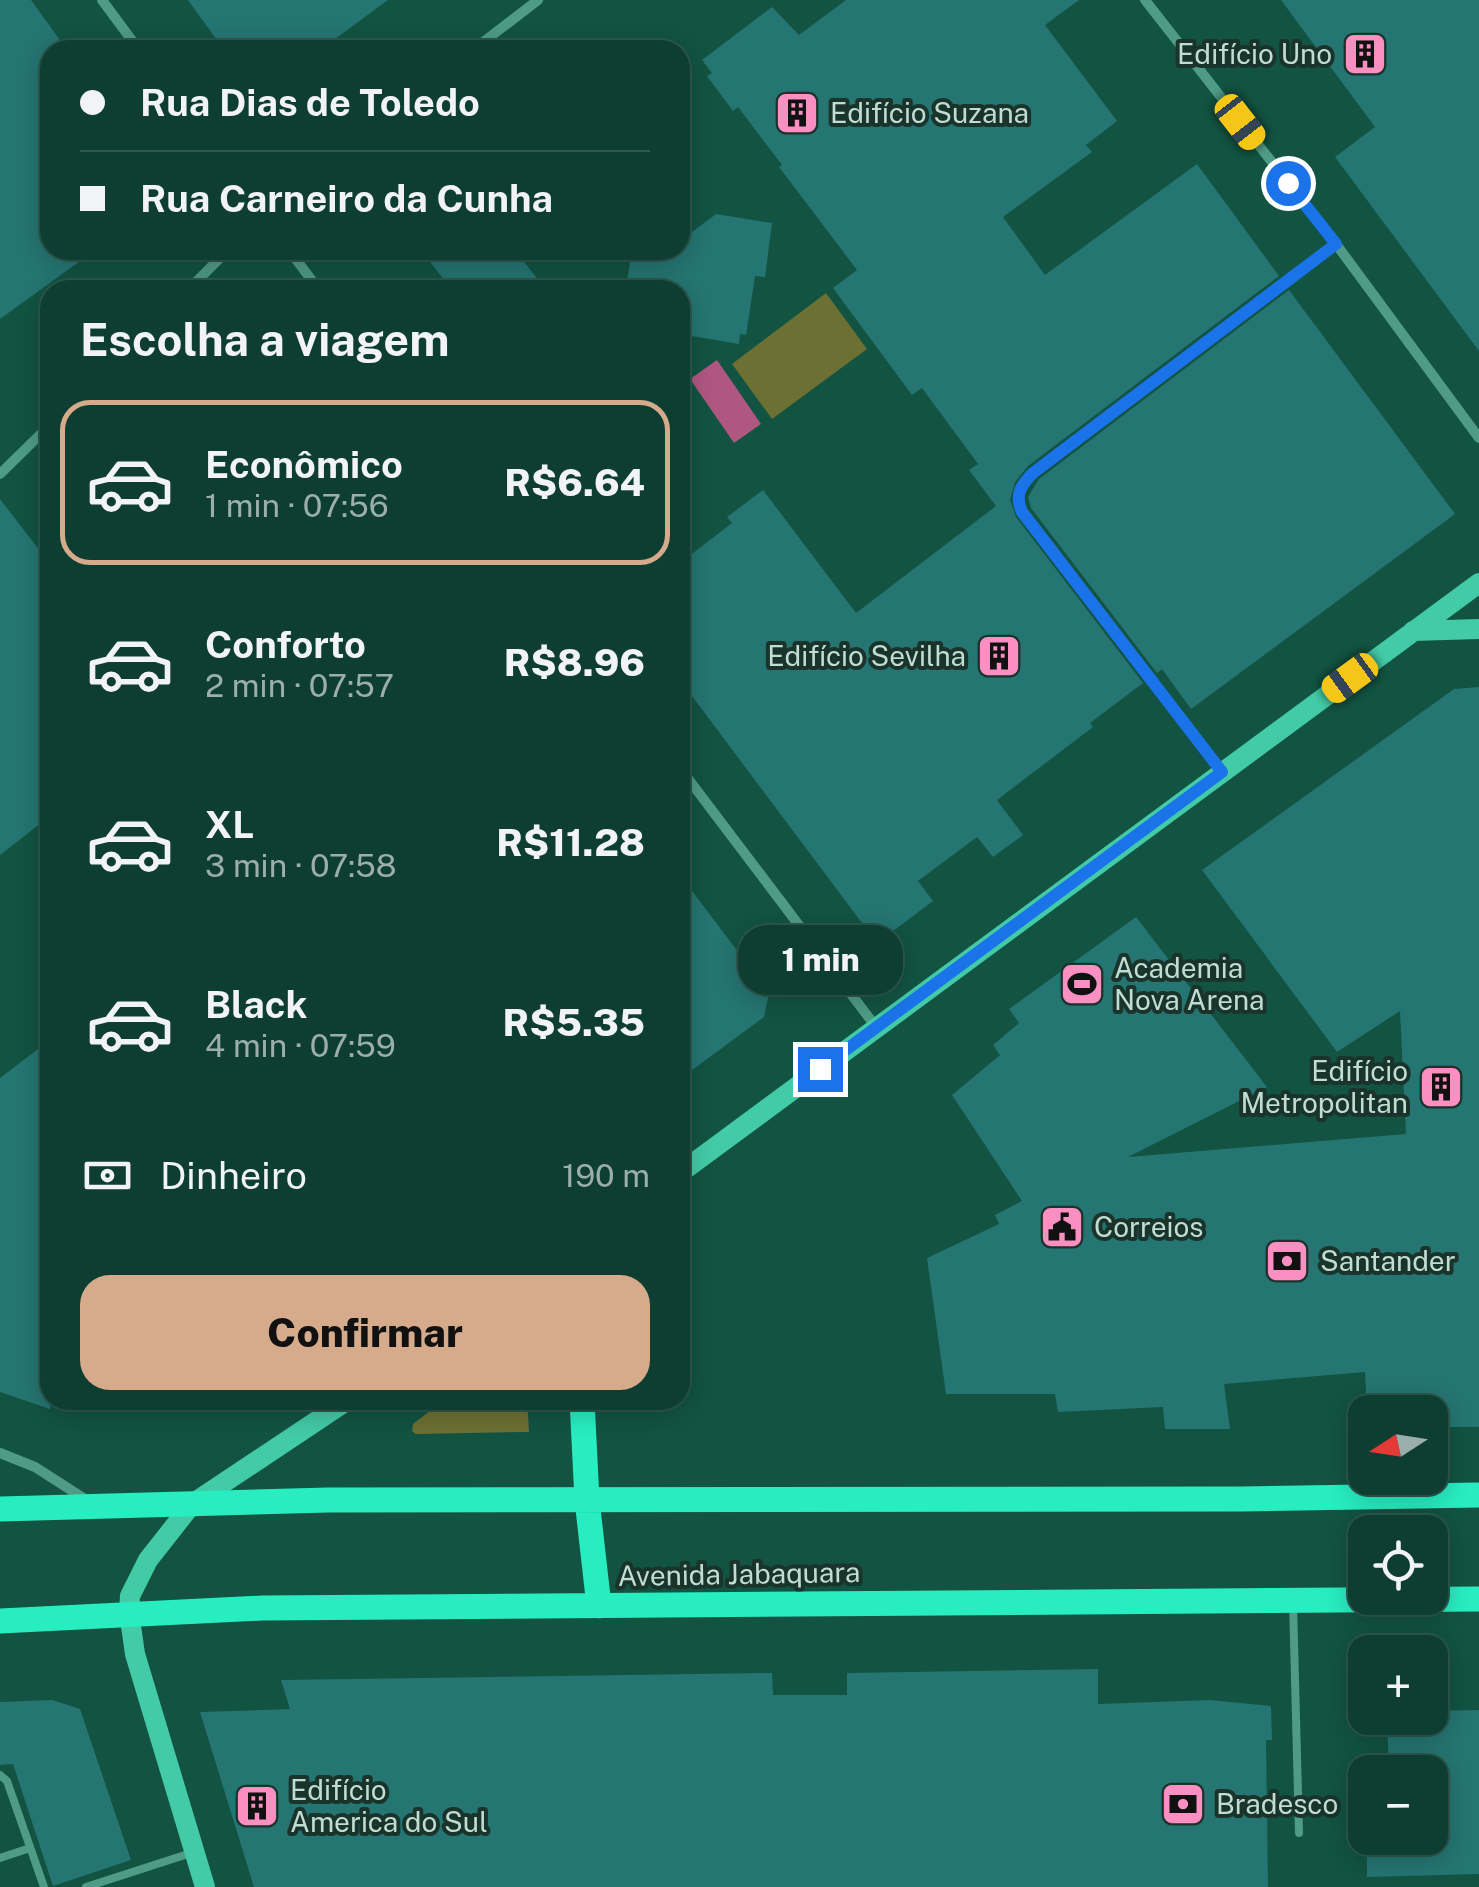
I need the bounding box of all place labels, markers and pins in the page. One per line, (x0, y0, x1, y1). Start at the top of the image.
building icon: Edifício Uno (1342, 31, 1388, 77)
place label: Edifício Uno (1177, 37, 1332, 70)
building icon: Edifício Suzana (774, 90, 820, 136)
place label: Edifício Suzana (830, 96, 1029, 129)
building icon: Edifício Sevilha (976, 633, 1022, 679)
place label: Edifício Sevilha (767, 639, 966, 672)
place label: Academia Nova Arena (1114, 951, 1265, 1016)
sports icon: Academia Nova Arena (1059, 961, 1105, 1007)
place label: Edifício Metropolitan (1241, 1054, 1408, 1119)
building icon: Edifício Metropolitan (1418, 1064, 1464, 1110)
public building icon: Correios (1039, 1204, 1085, 1250)
place label: Correios (1094, 1210, 1203, 1243)
bank icon: Santander (1264, 1238, 1310, 1284)
place label: Santander (1320, 1244, 1456, 1277)
place label: Edifício America do Sul (290, 1773, 488, 1838)
bank icon: Bradesco (1160, 1781, 1206, 1827)
building icon: Edifício America do Sul (234, 1783, 280, 1829)
place label: Bradesco (1216, 1787, 1338, 1820)

